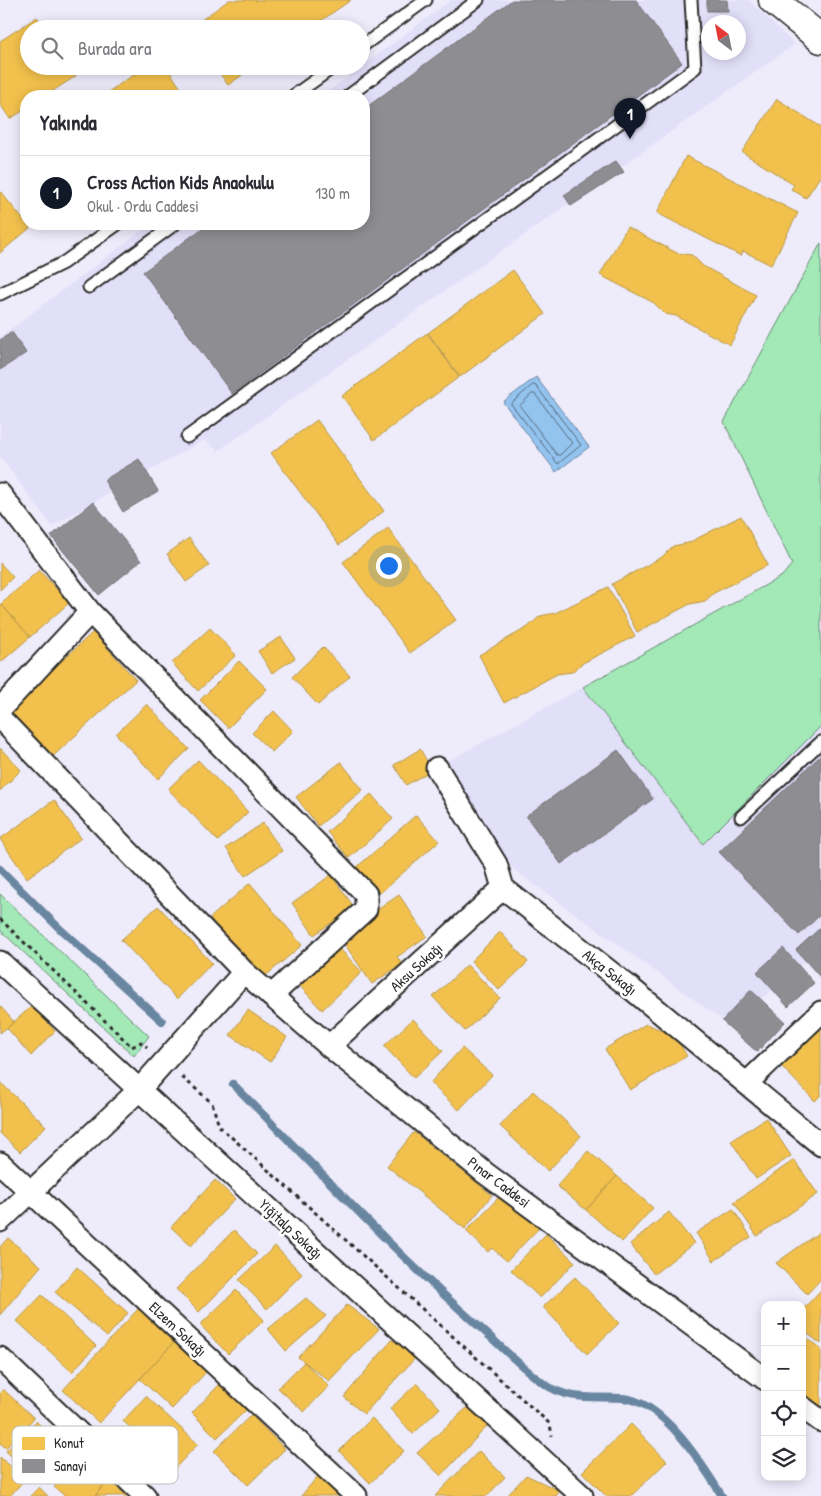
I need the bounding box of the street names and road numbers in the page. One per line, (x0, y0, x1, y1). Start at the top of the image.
street label: Aksu Sokağı (385, 938, 447, 996)
street label: Akça Sokağı (578, 944, 642, 1000)
street label: Pınar Caddesi (463, 1152, 535, 1212)
street label: Yiğitalp Sokağı (255, 1194, 327, 1264)
street label: Elzem Sokağı (145, 1297, 211, 1361)

